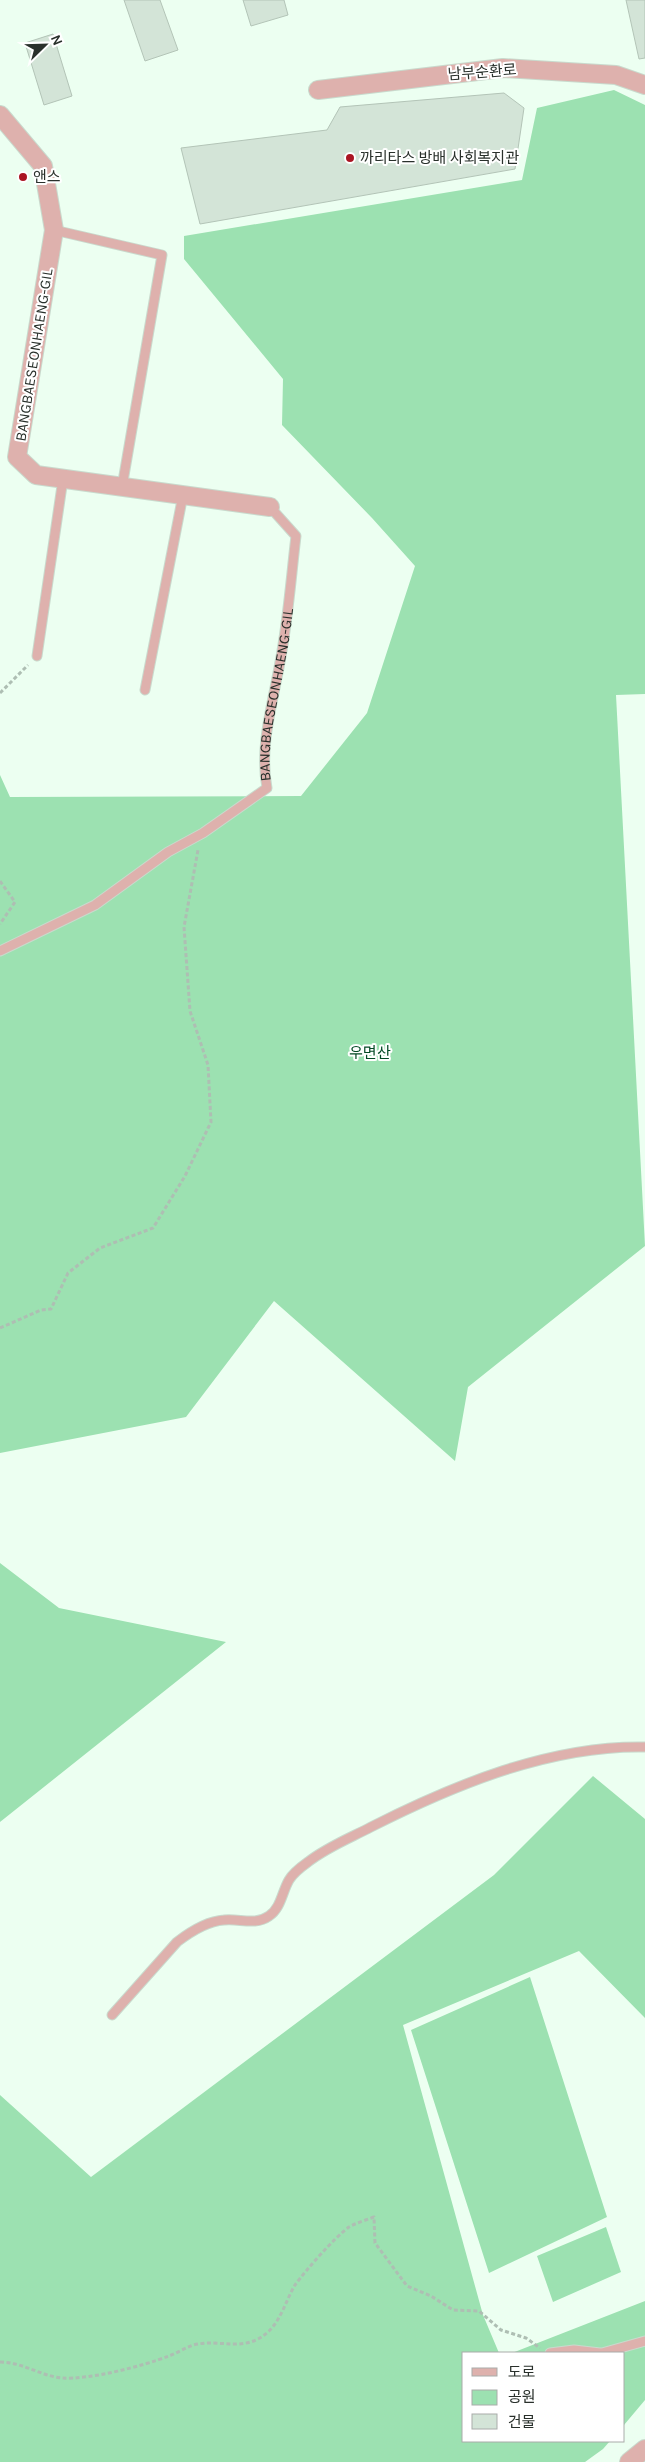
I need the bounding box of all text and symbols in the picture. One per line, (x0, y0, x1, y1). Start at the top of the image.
north arrow (20, 20, 70, 70)
text: N (47, 32, 66, 48)
street label: 남부순환로 (447, 61, 517, 83)
place label: 까리타스 방배 사회복지관 (360, 149, 519, 167)
marker: 까리타스 방배 사회복지관 (344, 152, 356, 164)
place label: 앤스 (33, 168, 61, 186)
marker: 앤스 (17, 171, 29, 183)
street label: BANGBAESEONHAENG-GIL (11, 267, 57, 443)
street label: BANGBAESEONHAENG-GIL (256, 607, 297, 782)
park label: 우면산 (349, 1044, 391, 1062)
legend (462, 2352, 625, 2442)
text: 도로 (508, 2363, 536, 2381)
text: 공원 (508, 2388, 536, 2406)
text: 건물 (508, 2413, 536, 2431)

